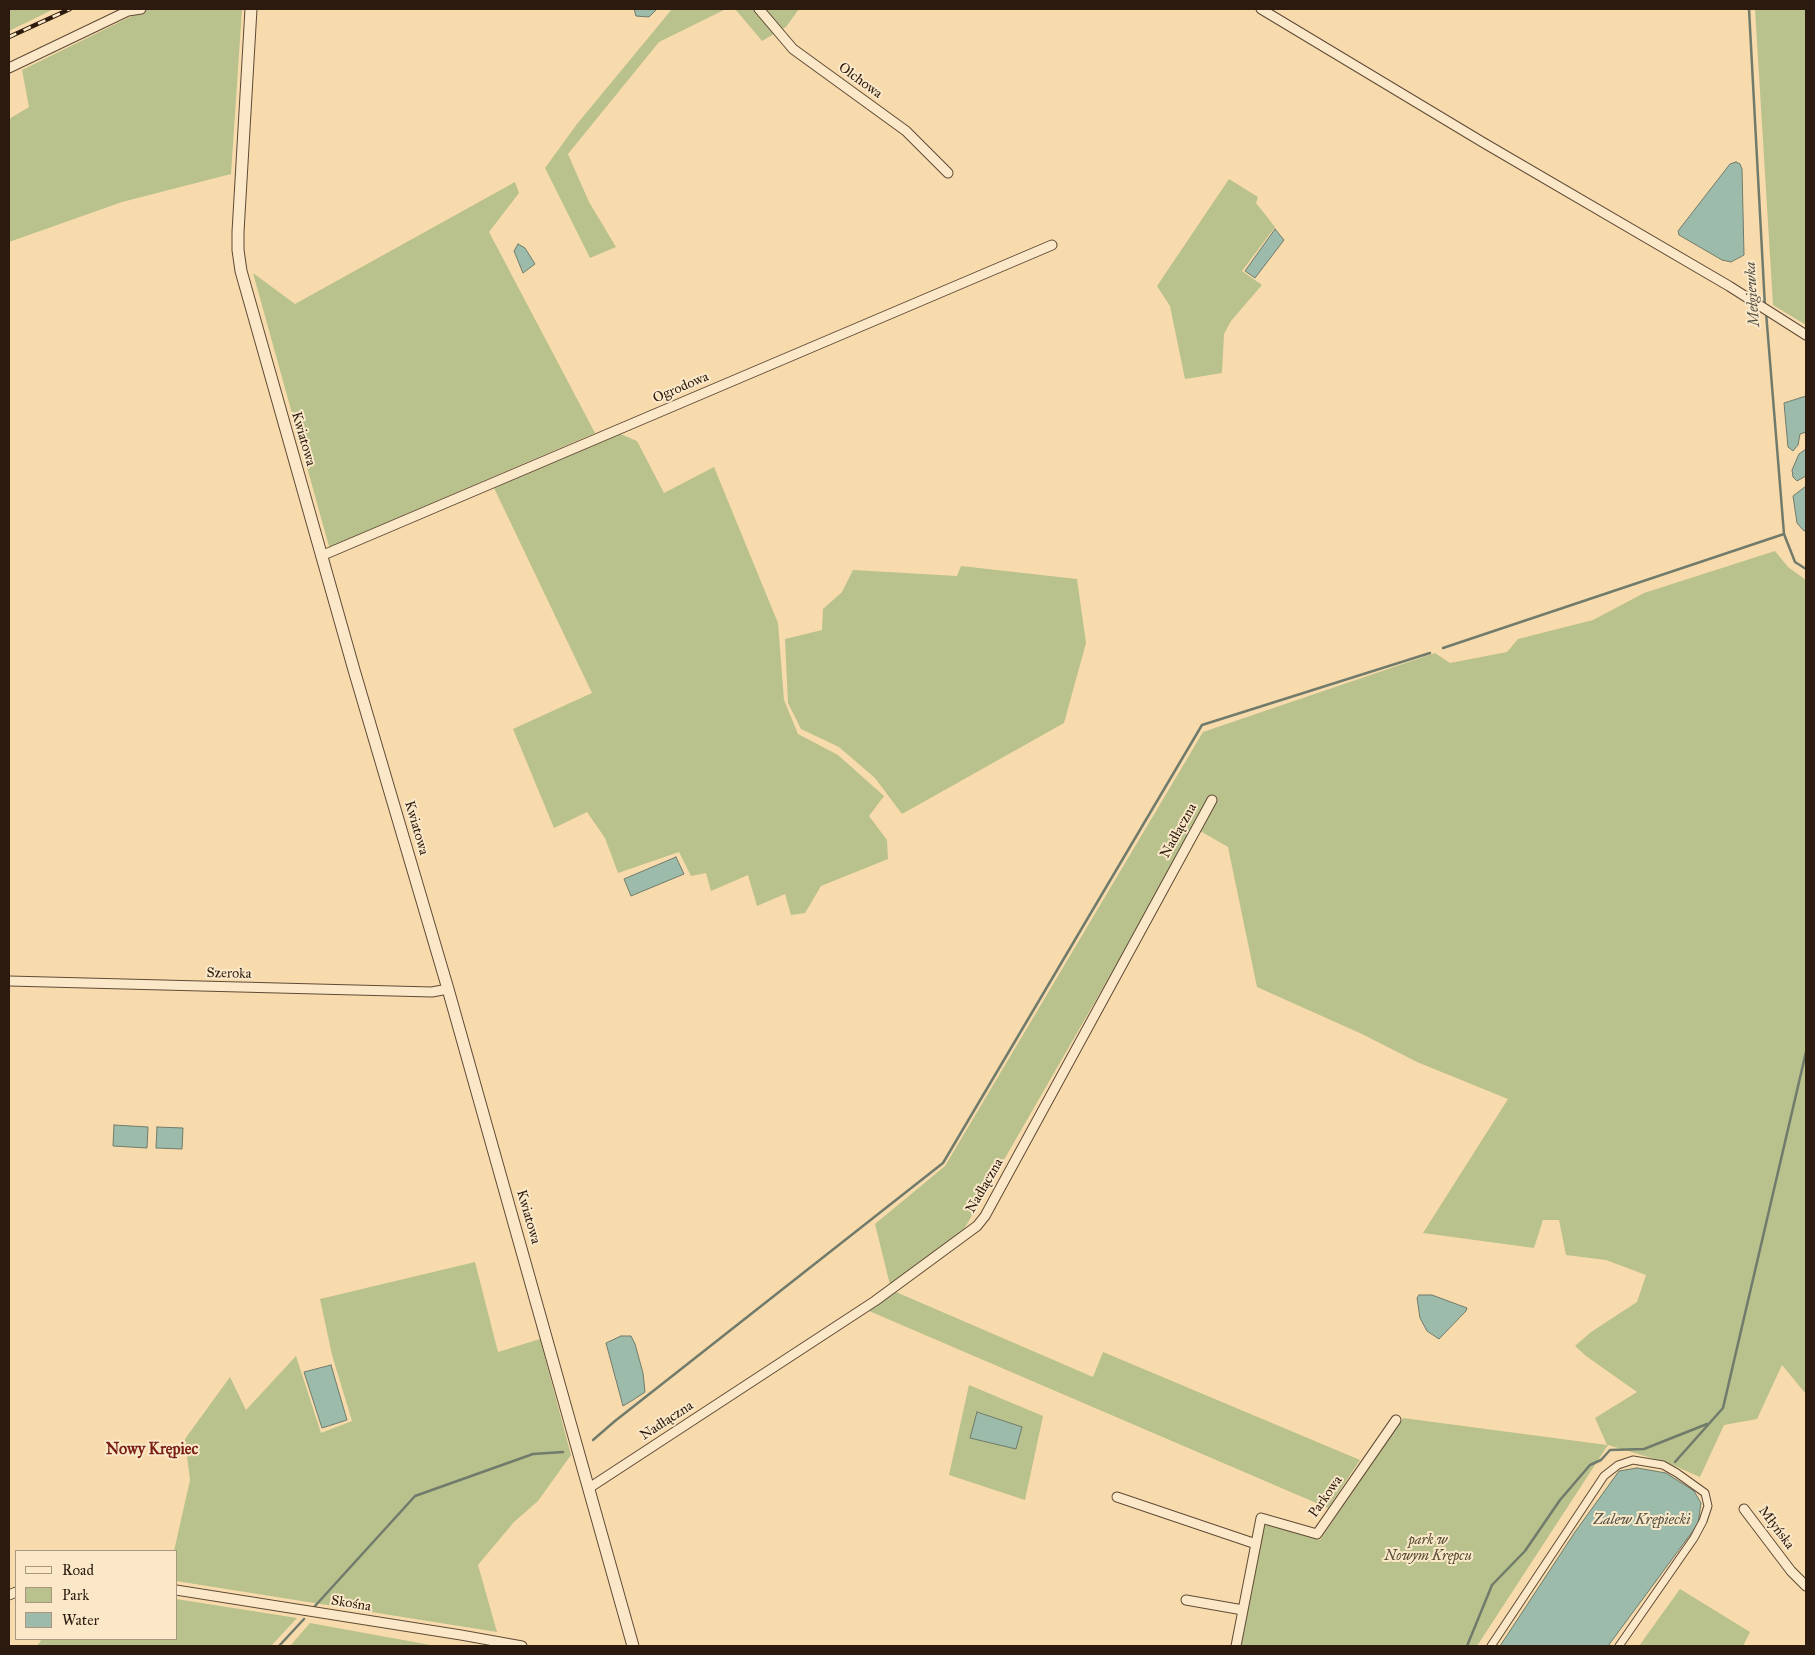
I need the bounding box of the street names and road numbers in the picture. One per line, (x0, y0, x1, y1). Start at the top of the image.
street label: Olchowa (835, 59, 885, 103)
street label: Ogrodowa (651, 369, 711, 407)
street label: Kwiatowa (287, 410, 319, 468)
street label: Kwiatowa (400, 799, 432, 857)
street label: Nadłączna (1157, 801, 1201, 861)
street label: Szeroka (206, 965, 252, 983)
street label: Nadłączna (963, 1156, 1007, 1216)
street label: Kwiatowa (512, 1188, 544, 1246)
street label: Nadłączna (637, 1398, 697, 1444)
street label: Parkowa (1306, 1473, 1346, 1521)
street label: Młyńska (1754, 1503, 1798, 1553)
street label: Skośna (330, 1593, 372, 1615)

